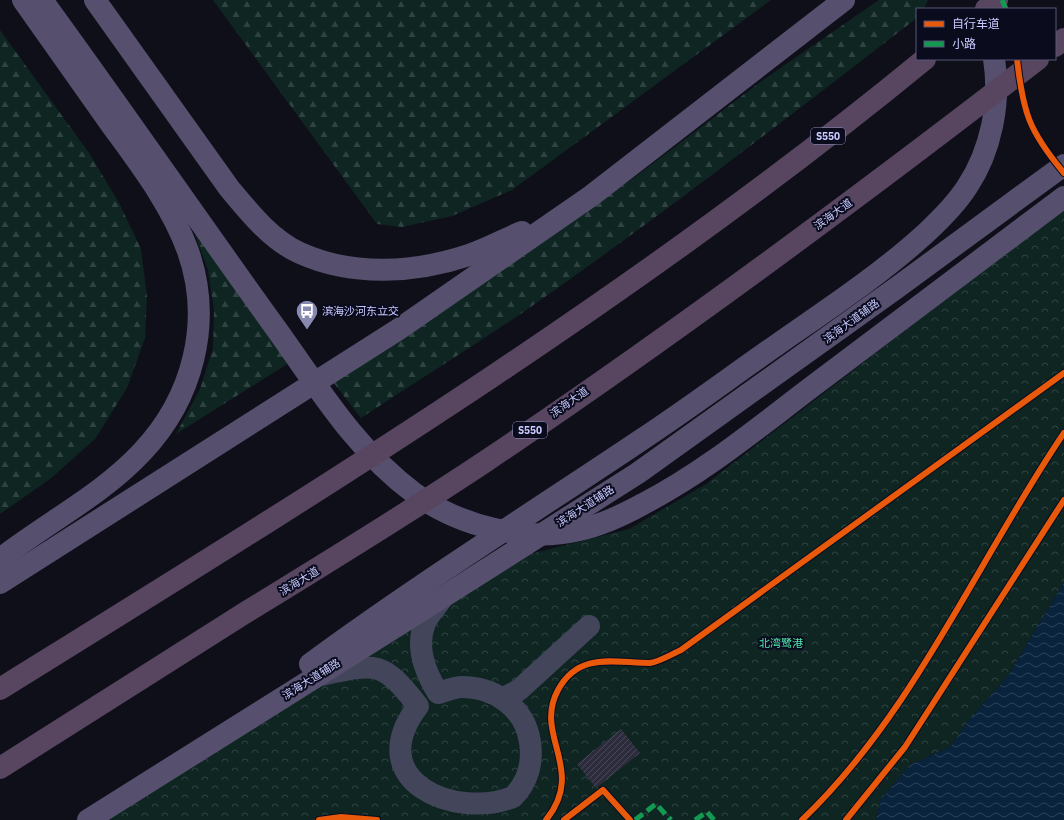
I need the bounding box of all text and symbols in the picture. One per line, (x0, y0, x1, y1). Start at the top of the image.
legend (916, 8, 1056, 60)
text: 自行车道 (952, 16, 1000, 31)
text: 小路 (952, 36, 976, 51)
road number: S550 (811, 128, 845, 144)
street label: 滨海大道 (811, 195, 855, 233)
street label: 滨海大道辅路 (820, 296, 882, 346)
bus stop icon: 滨海沙河东立交 (294, 298, 320, 331)
place label: 滨海沙河东立交 (322, 304, 399, 318)
street label: 滨海大道 (547, 384, 591, 420)
road number: S550 (513, 422, 547, 438)
street label: 滨海大道辅路 (554, 482, 616, 530)
street label: 滨海大道 (277, 564, 321, 598)
park label: 北湾鹭港 (759, 636, 803, 650)
street label: 滨海大道辅路 (279, 656, 343, 702)

